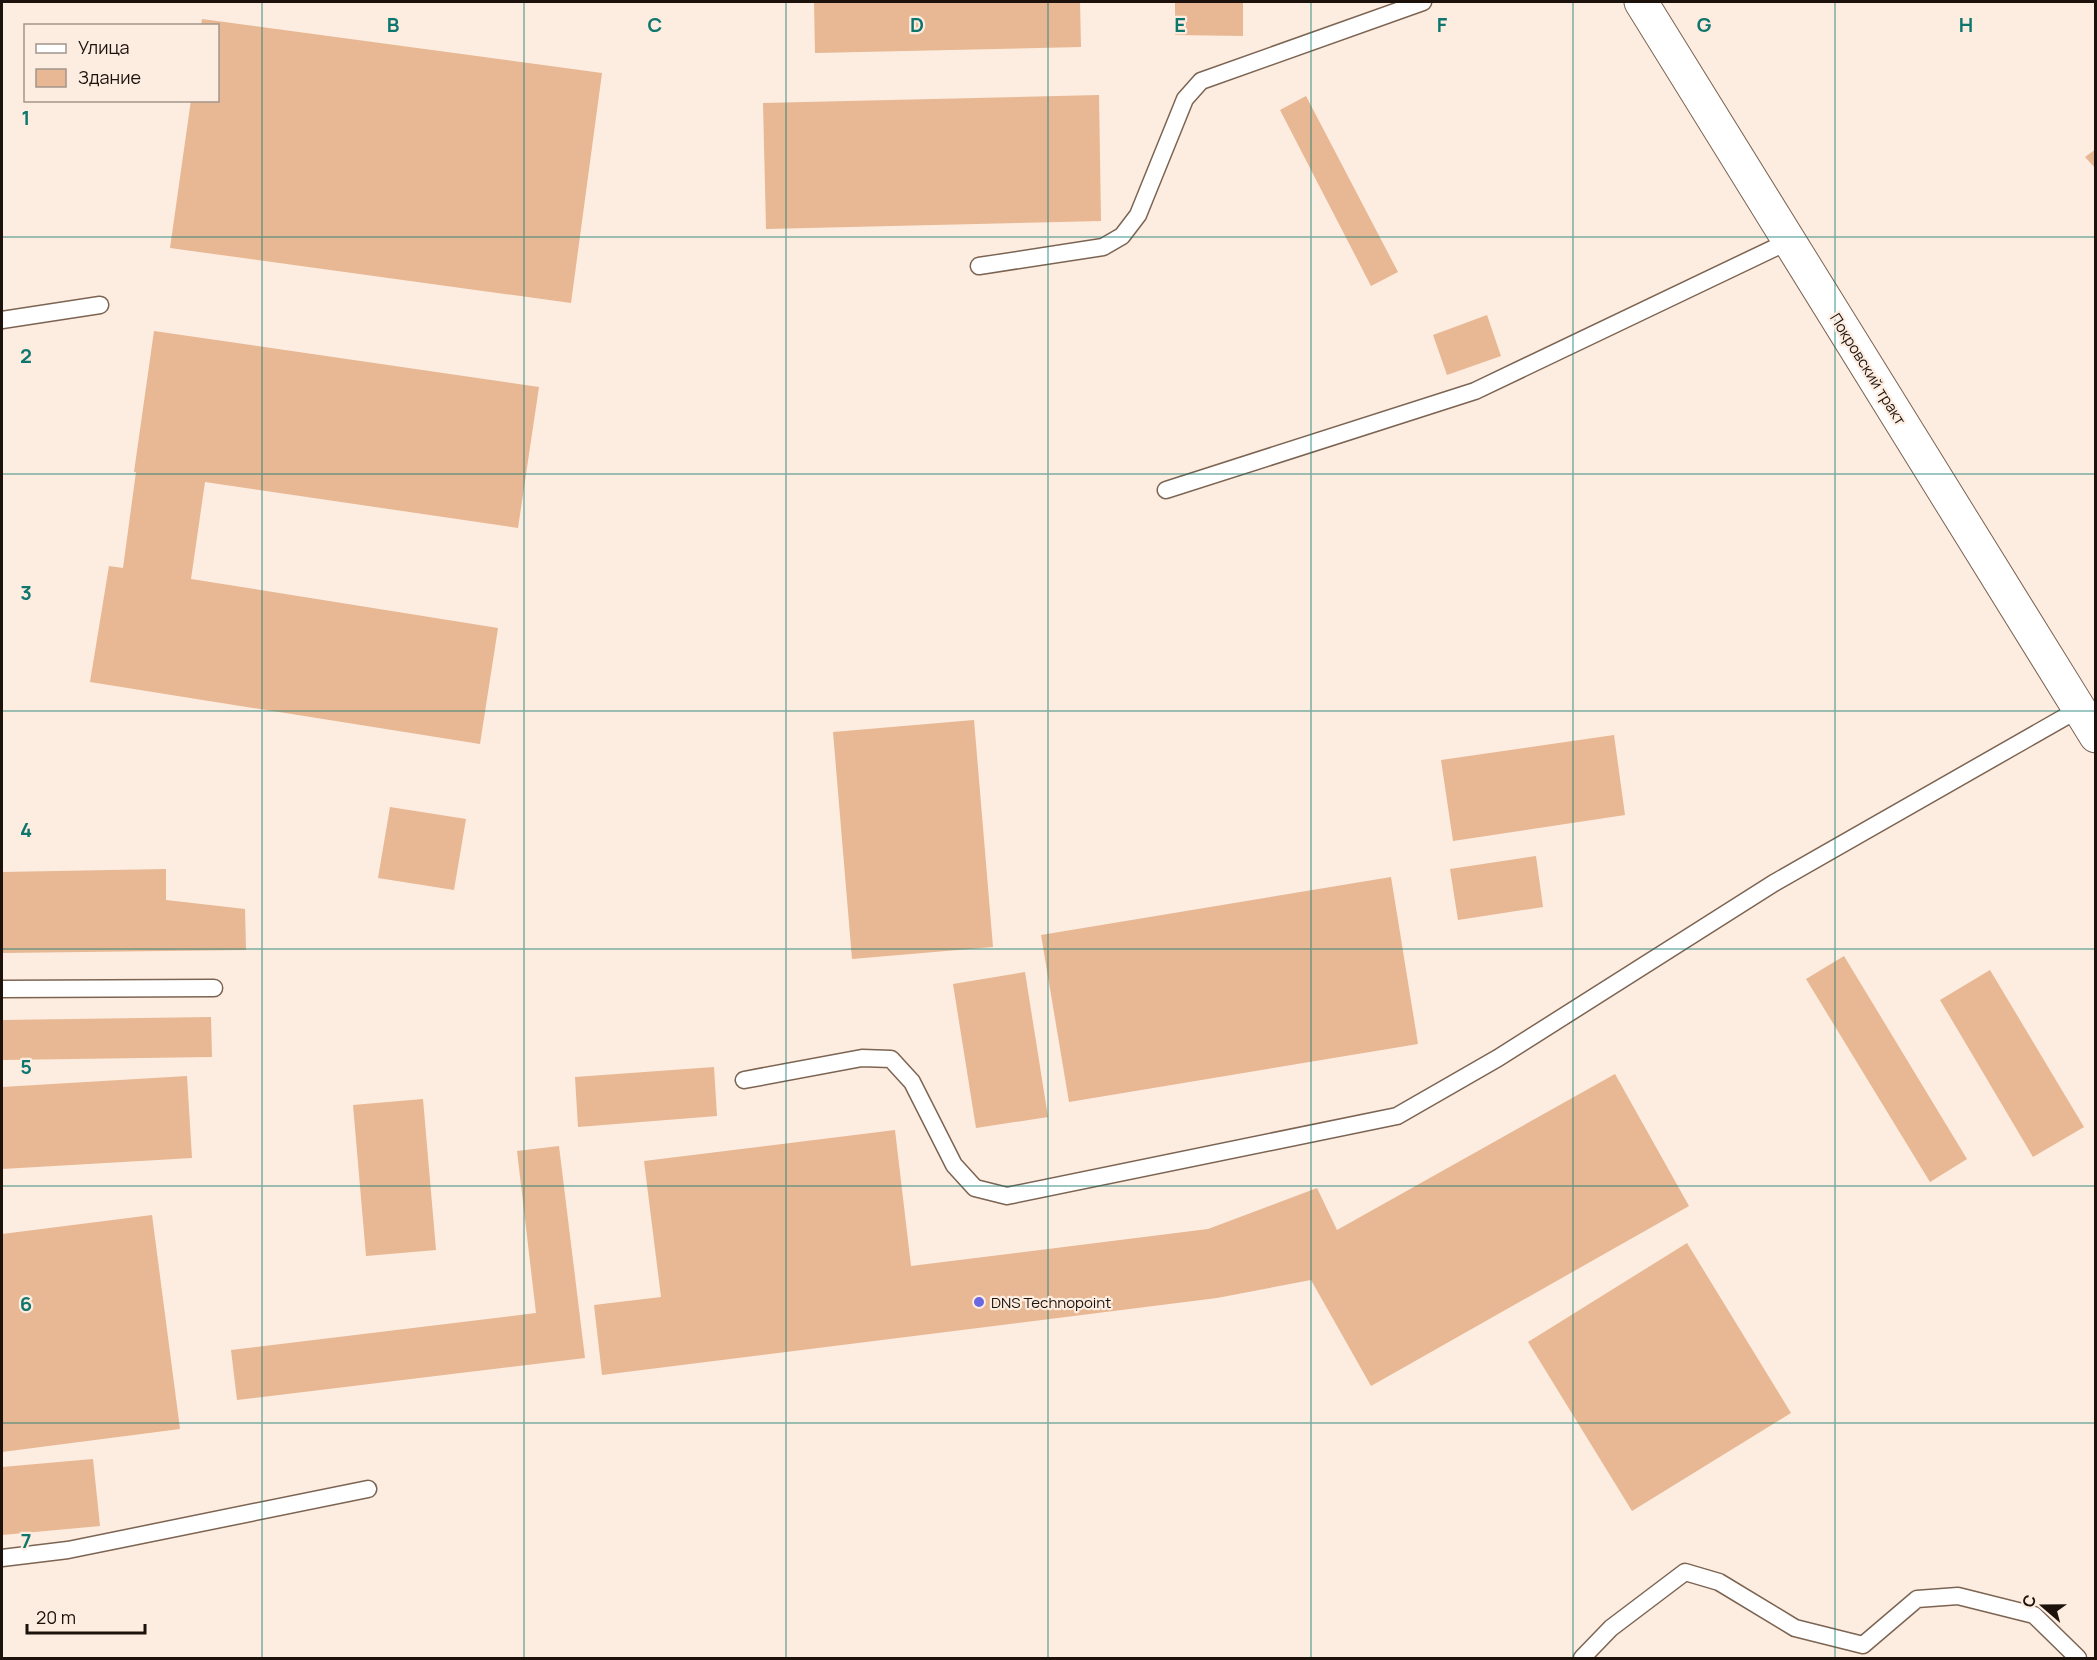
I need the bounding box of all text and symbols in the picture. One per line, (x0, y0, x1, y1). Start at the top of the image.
text: B (387, 11, 400, 38)
text: C (648, 11, 662, 38)
text: D (910, 11, 924, 38)
text: E (1174, 11, 1186, 38)
text: F (1437, 11, 1448, 38)
text: G (1697, 11, 1712, 38)
text: H (1959, 11, 1973, 38)
legend (24, 24, 219, 102)
text: Улица (78, 35, 130, 59)
text: Здание (78, 65, 141, 89)
text: 1 (22, 104, 30, 131)
street label: Покровский тракт (1825, 309, 1911, 429)
text: 2 (20, 342, 32, 369)
text: 3 (20, 579, 32, 606)
text: 4 (20, 816, 32, 843)
text: 5 (20, 1053, 32, 1080)
text: 6 (20, 1290, 32, 1317)
place label: DNS Technopoint (991, 1292, 1111, 1313)
marker: DNS Technopoint (972, 1295, 986, 1309)
text: 7 (21, 1527, 31, 1554)
north arrow (2013, 1576, 2073, 1636)
text: С (2017, 1591, 2041, 1610)
scale bar (27, 1597, 146, 1635)
text: 20 m (36, 1605, 76, 1629)

